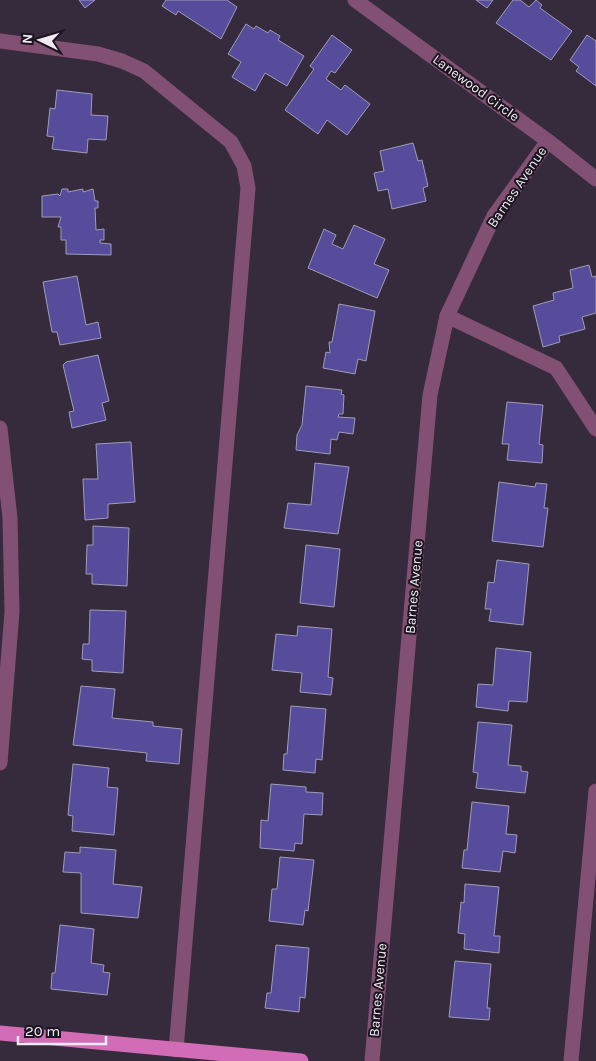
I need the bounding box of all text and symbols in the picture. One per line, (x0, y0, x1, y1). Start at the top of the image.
north arrow (15, 15, 65, 65)
text: N (19, 33, 36, 45)
street label: Lanewood Circle (429, 51, 523, 125)
street label: Barnes Avenue (484, 143, 550, 231)
street label: Barnes Avenue (401, 540, 427, 634)
street label: Barnes Avenue (365, 943, 391, 1037)
scale bar (18, 1014, 105, 1046)
text: 20 m (25, 1022, 60, 1040)

